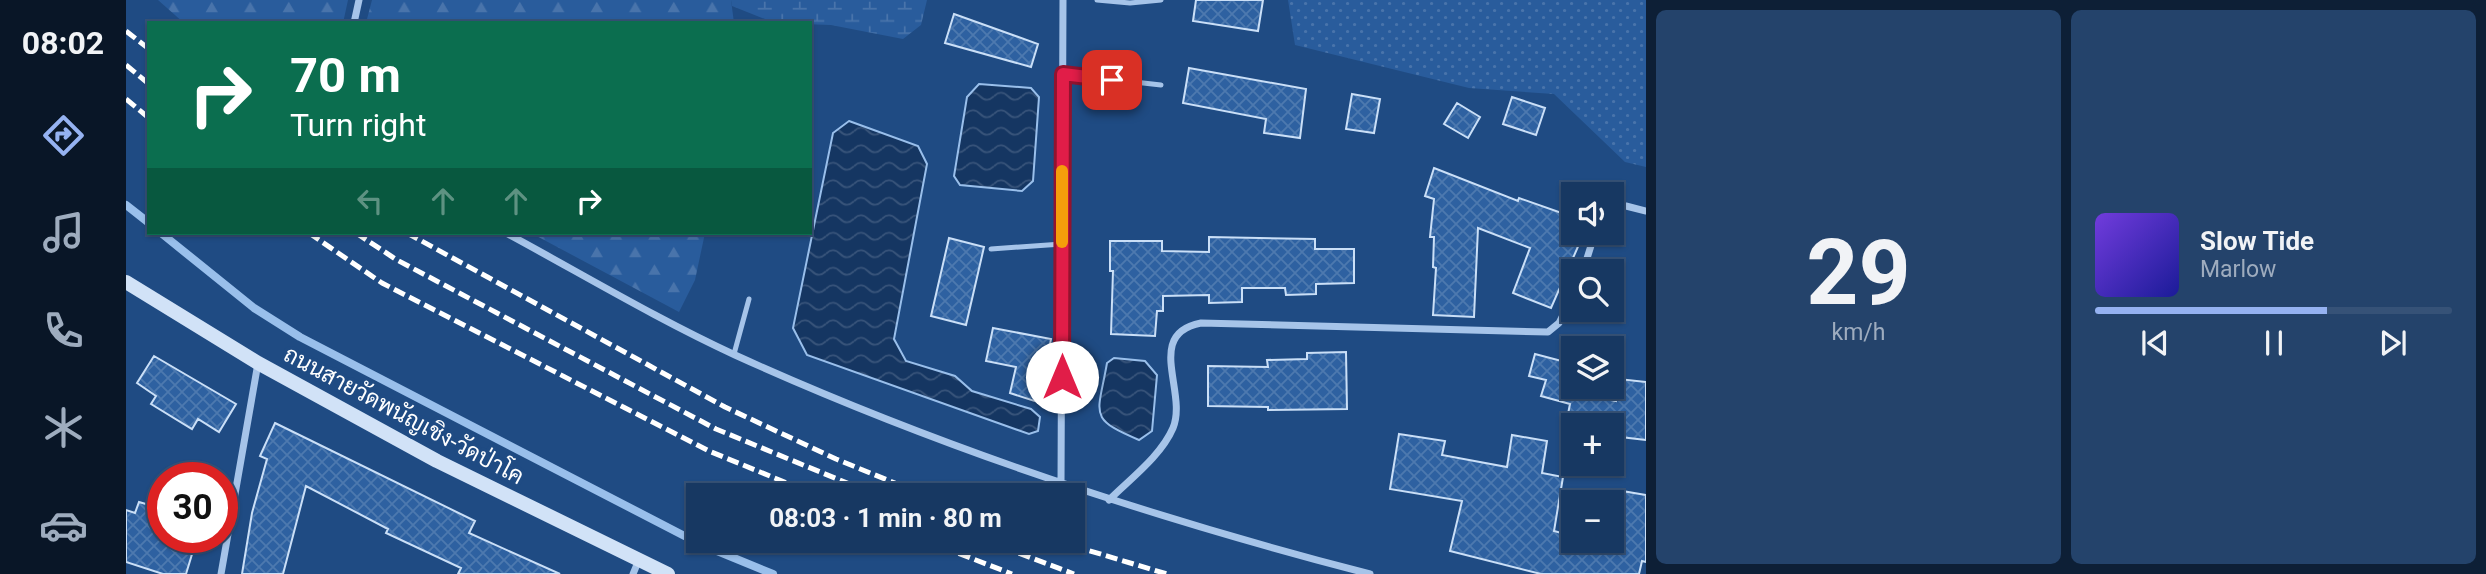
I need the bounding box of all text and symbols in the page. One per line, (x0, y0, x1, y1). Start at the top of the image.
text: 08:02 (22, 24, 104, 62)
text: 70 m (290, 47, 401, 104)
icon: right (175, 49, 266, 140)
pin (1082, 50, 1142, 110)
icon: arrive (1093, 61, 1131, 99)
text: Turn right (290, 106, 426, 144)
icon: directions (39, 111, 88, 160)
icon: left (351, 182, 389, 220)
icon: ahead (424, 182, 462, 220)
icon: ahead (497, 182, 535, 220)
icon: right (570, 182, 608, 220)
map controls (1561, 182, 1624, 553)
button: sound (1561, 182, 1624, 245)
icon: music (39, 208, 88, 257)
text: 29 (1806, 220, 1911, 326)
text: Slow Tide (2200, 226, 2314, 256)
text: Marlow (2200, 256, 2276, 283)
button: search (1561, 259, 1624, 322)
icon: phone (39, 306, 88, 355)
text: km/h (1832, 319, 1886, 346)
icon: previous (2136, 324, 2174, 362)
icon: pause (2255, 324, 2293, 362)
icon: next (2374, 324, 2412, 362)
button: layers (1561, 336, 1624, 399)
street label: ถนนสายวัดพนัญเชิง-วัดป่าโค (279, 338, 530, 490)
position arrow (1025, 340, 1099, 414)
icon: climate (39, 403, 88, 452)
button: + (1561, 413, 1624, 476)
speed limit sign: 30 (147, 462, 238, 553)
button: − (1561, 490, 1624, 553)
icon: car (39, 501, 88, 550)
text: 08:03 · 1 min · 80 m (769, 503, 1002, 533)

